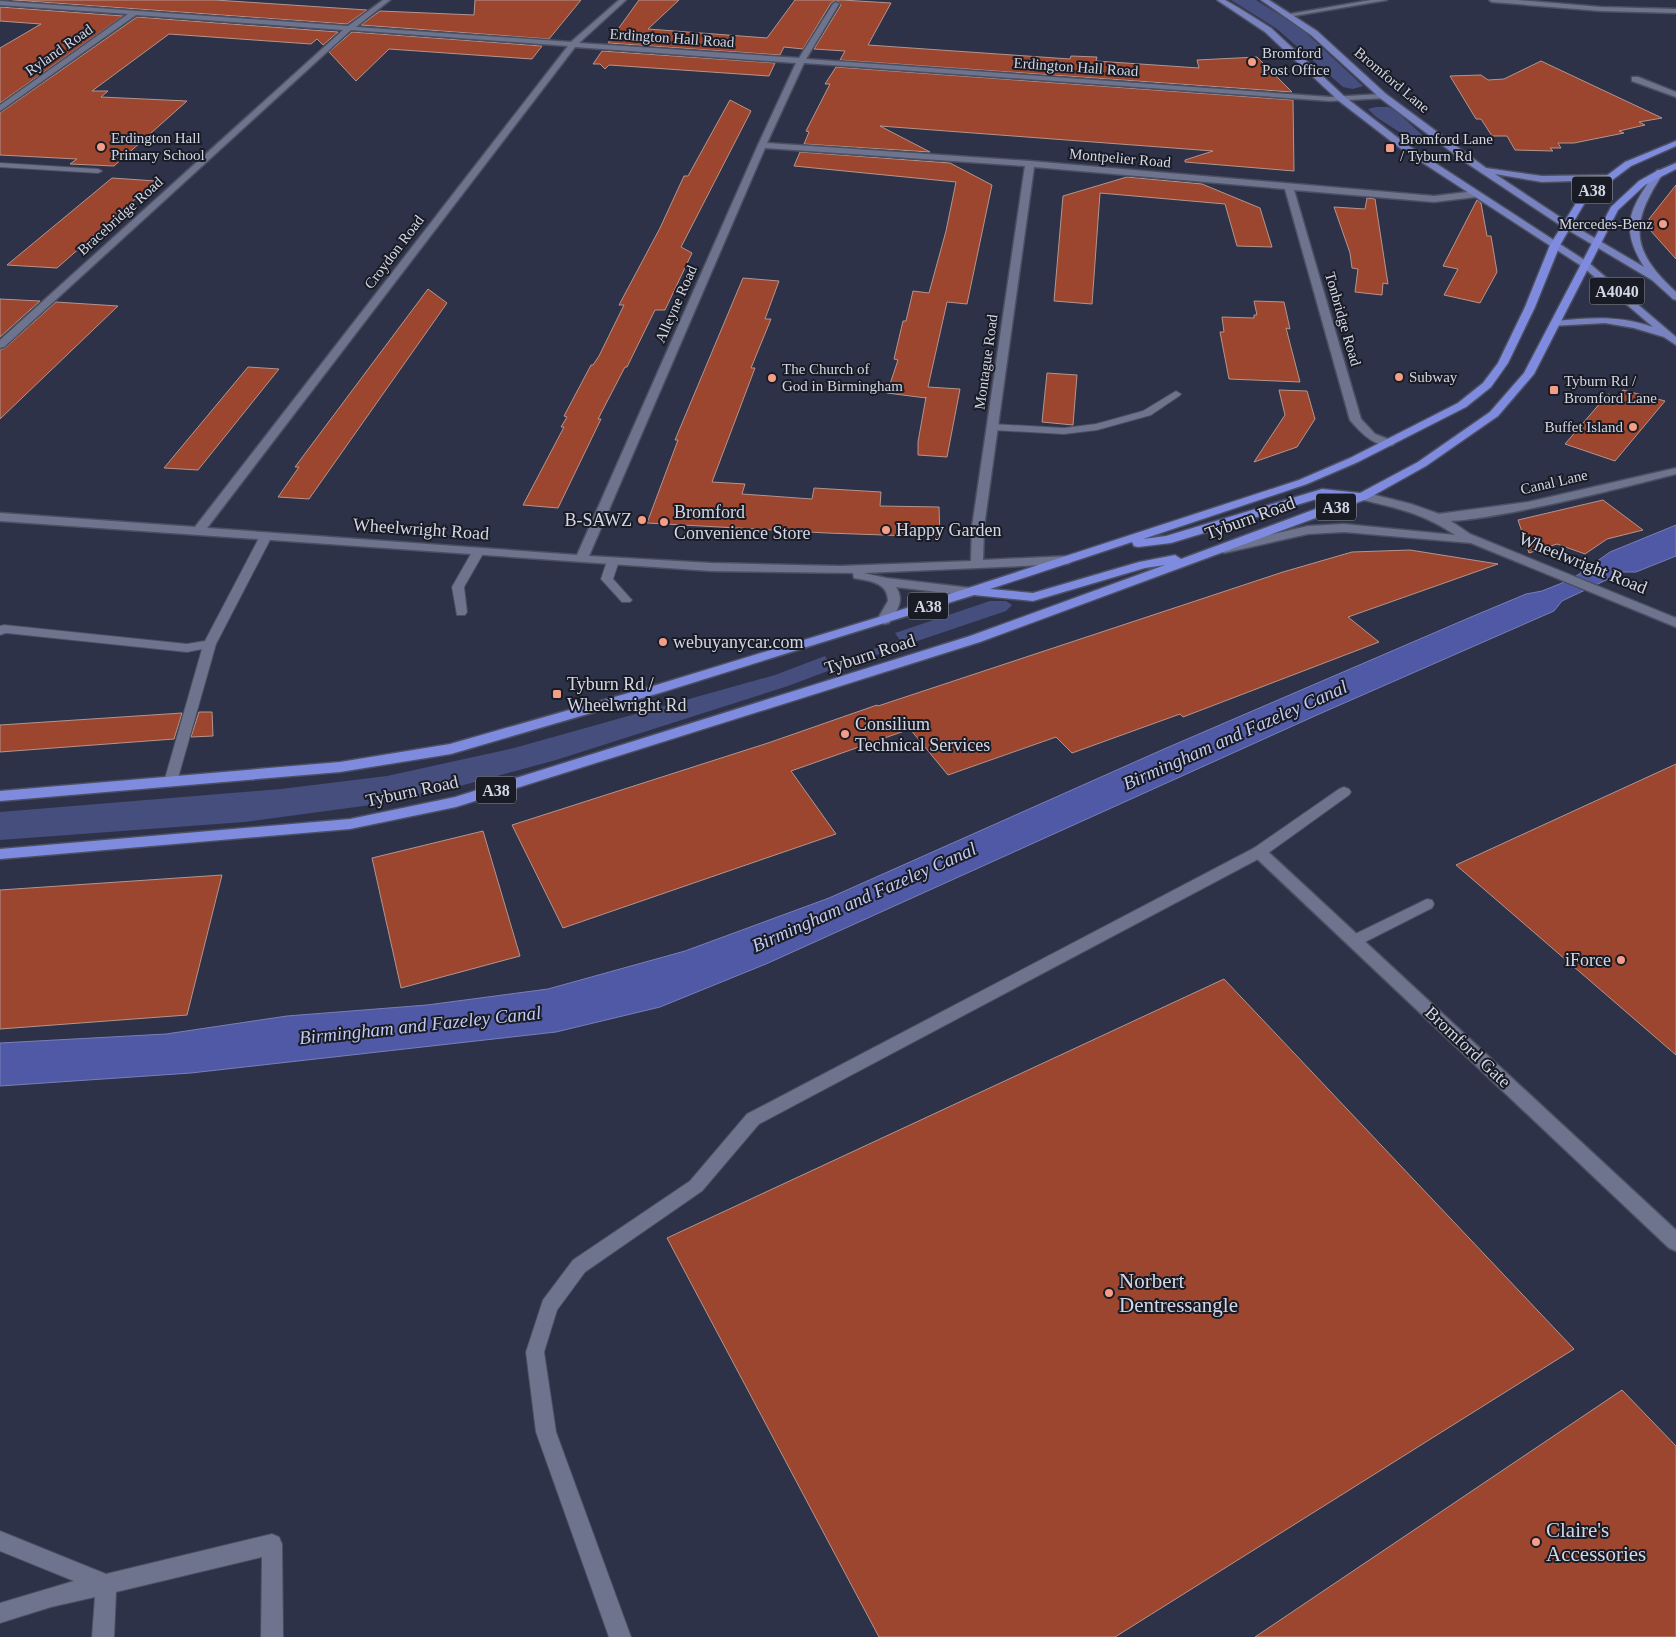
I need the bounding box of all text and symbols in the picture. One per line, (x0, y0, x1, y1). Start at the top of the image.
street label: Ryland Road (22, 21, 96, 79)
street label: Erdington Hall Road (609, 26, 735, 50)
street label: Bromford Lane (1351, 44, 1433, 116)
place label: Bromford Post Office (1262, 45, 1330, 78)
street label: Erdington Hall Road (1013, 55, 1139, 79)
marker: Bromford Post Office (1246, 56, 1258, 68)
place label: Erdington Hall Primary School (111, 130, 205, 163)
place label: Bromford Lane / Tyburn Rd (1400, 131, 1493, 164)
marker: Erdington Hall Primary School (95, 141, 107, 153)
marker: Bromford Lane / Tyburn Rd (1384, 142, 1396, 154)
street label: Montpelier Road (1068, 146, 1172, 170)
street label: Bracebridge Road (74, 173, 166, 258)
road number: A38 (1572, 176, 1612, 204)
street label: Croydon Road (361, 212, 427, 292)
place label: Mercedes-Benz (1559, 216, 1653, 232)
marker: Mercedes-Benz (1657, 218, 1669, 230)
street label: Alleyne Road (652, 262, 700, 345)
street label: Tonbridge Road (1322, 270, 1364, 368)
road number: A4040 (1590, 278, 1644, 304)
street label: Montague Road (971, 313, 1001, 411)
place label: The Church of God in Birmingham (782, 361, 903, 394)
place label: Subway (1409, 369, 1458, 385)
marker: Subway (1393, 371, 1405, 383)
marker: The Church of God in Birmingham (766, 372, 778, 384)
place label: Tyburn Rd / Bromford Lane (1564, 373, 1657, 406)
marker: Tyburn Rd / Bromford Lane (1548, 384, 1560, 396)
place label: Buffet Island (1545, 419, 1623, 435)
marker: Buffet Island (1627, 421, 1639, 433)
street label: Canal Lane (1519, 466, 1590, 498)
street label: Tyburn Road (1202, 492, 1298, 544)
road number: A38 (1316, 494, 1356, 520)
place label: Bromford Convenience Store (674, 502, 810, 543)
place label: B-SAWZ (564, 510, 632, 530)
street label: Wheelwright Road (352, 514, 490, 544)
marker: B-SAWZ (636, 514, 648, 526)
marker: Bromford Convenience Store (658, 516, 670, 528)
place label: Happy Garden (896, 520, 1001, 540)
marker: Happy Garden (880, 524, 892, 536)
street label: Wheelwright Road (1516, 528, 1650, 598)
road number: A38 (908, 592, 948, 620)
street label: Tyburn Road (822, 630, 918, 678)
place label: webuyanycar.com (673, 632, 803, 652)
marker: webuyanycar.com (657, 636, 669, 648)
place label: Tyburn Rd / Wheelwright Rd (567, 674, 686, 715)
water label: Birmingham and Fazeley Canal (1120, 676, 1350, 794)
marker: Tyburn Rd / Wheelwright Rd (551, 688, 563, 700)
place label: Consilium Technical Services (855, 714, 990, 755)
marker: Consilium Technical Services (839, 728, 851, 740)
street label: Tyburn Road (364, 771, 460, 811)
road number: A38 (476, 776, 516, 804)
water label: Birmingham and Fazeley Canal (749, 838, 979, 956)
place label: iForce (1565, 950, 1611, 970)
marker: iForce (1615, 954, 1627, 966)
water label: Birmingham and Fazeley Canal (298, 1002, 542, 1048)
street label: Bromford Gate (1421, 1002, 1515, 1092)
place label: Norbert Dentressangle (1119, 1269, 1238, 1317)
marker: Norbert Dentressangle (1103, 1287, 1115, 1299)
place label: Claire's Accessories (1546, 1518, 1646, 1566)
marker: Claire's Accessories (1530, 1536, 1542, 1548)

